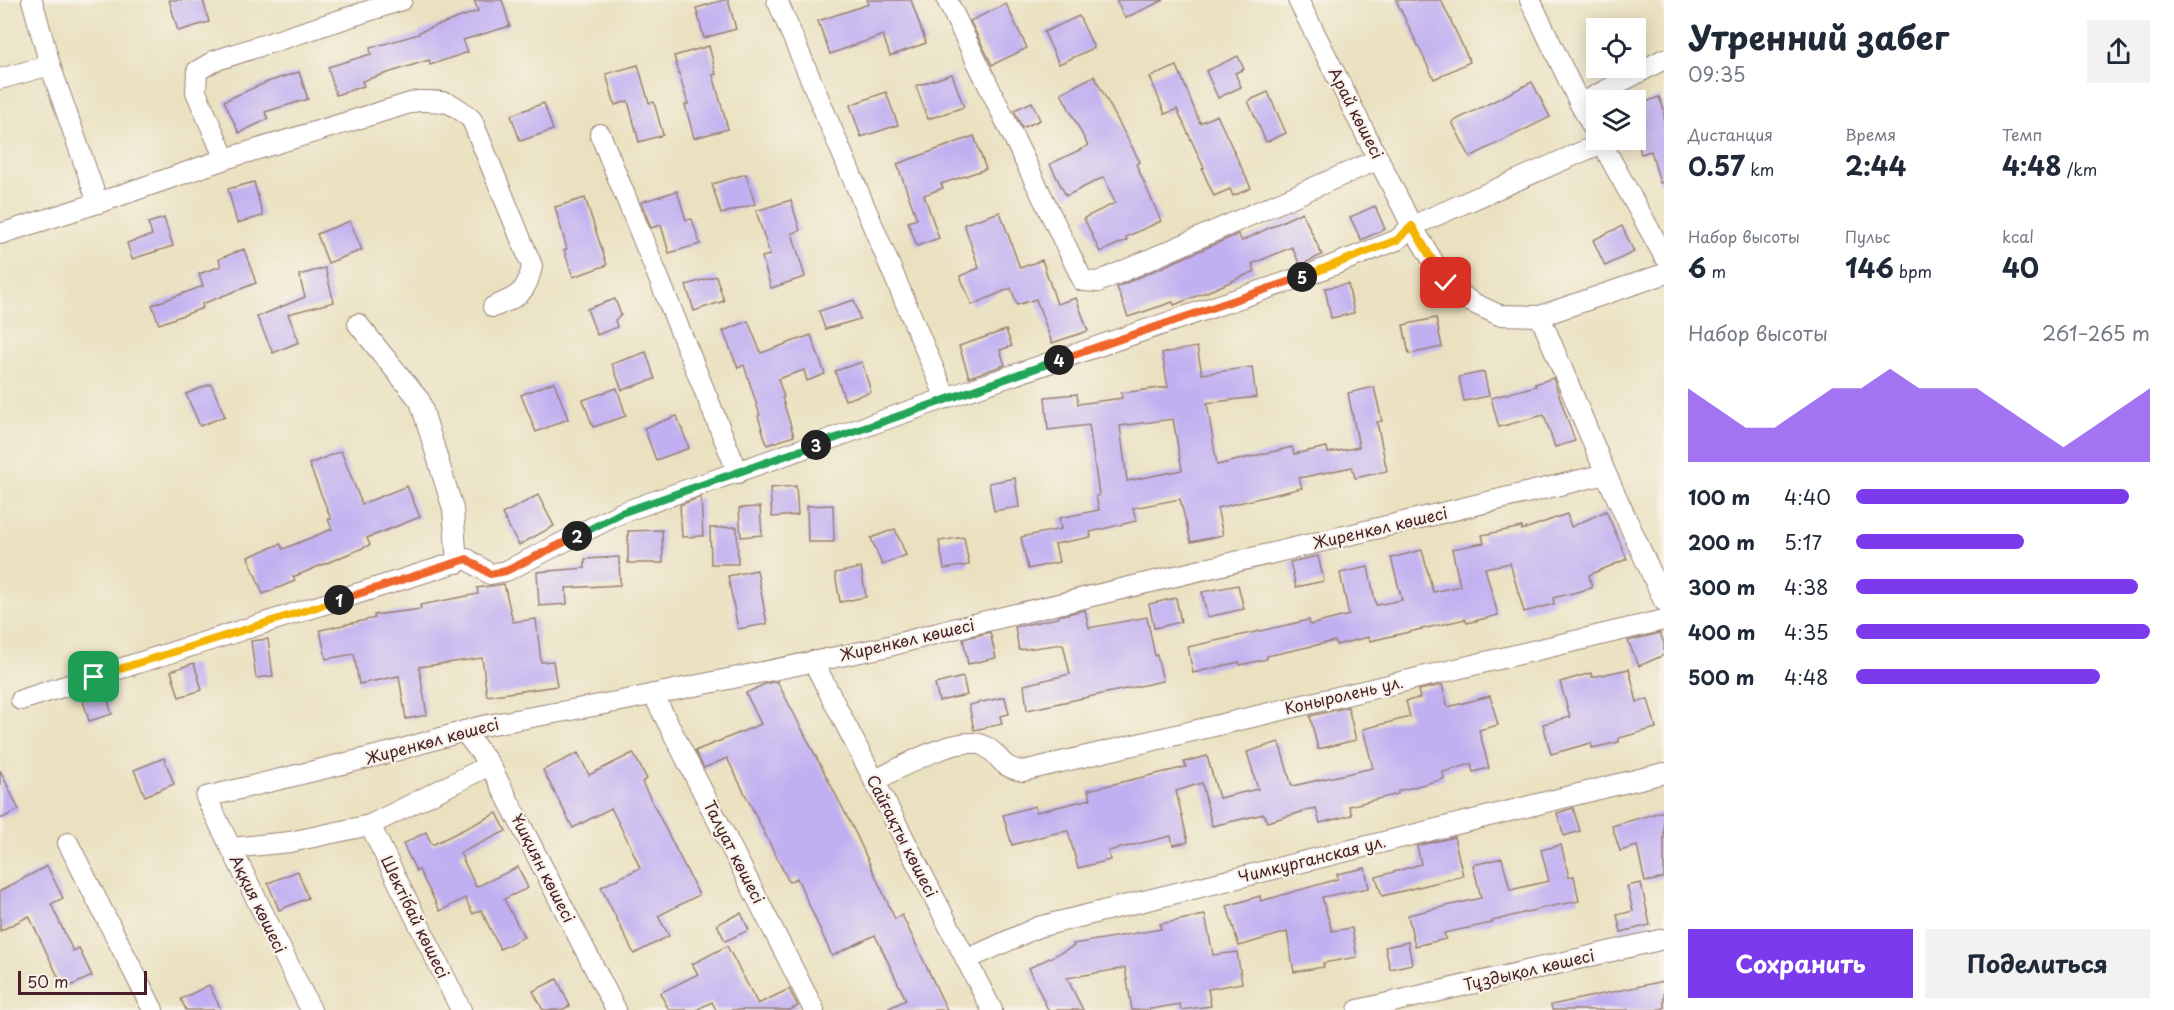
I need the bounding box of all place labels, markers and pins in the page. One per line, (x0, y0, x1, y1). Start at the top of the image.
pin (1420, 257, 1471, 308)
pin: 5 (1287, 262, 1317, 292)
pin: 4 (1044, 345, 1074, 375)
pin: 3 (801, 430, 831, 460)
pin: 2 (562, 521, 592, 551)
pin: 1 (324, 585, 354, 615)
pin (68, 651, 119, 702)

